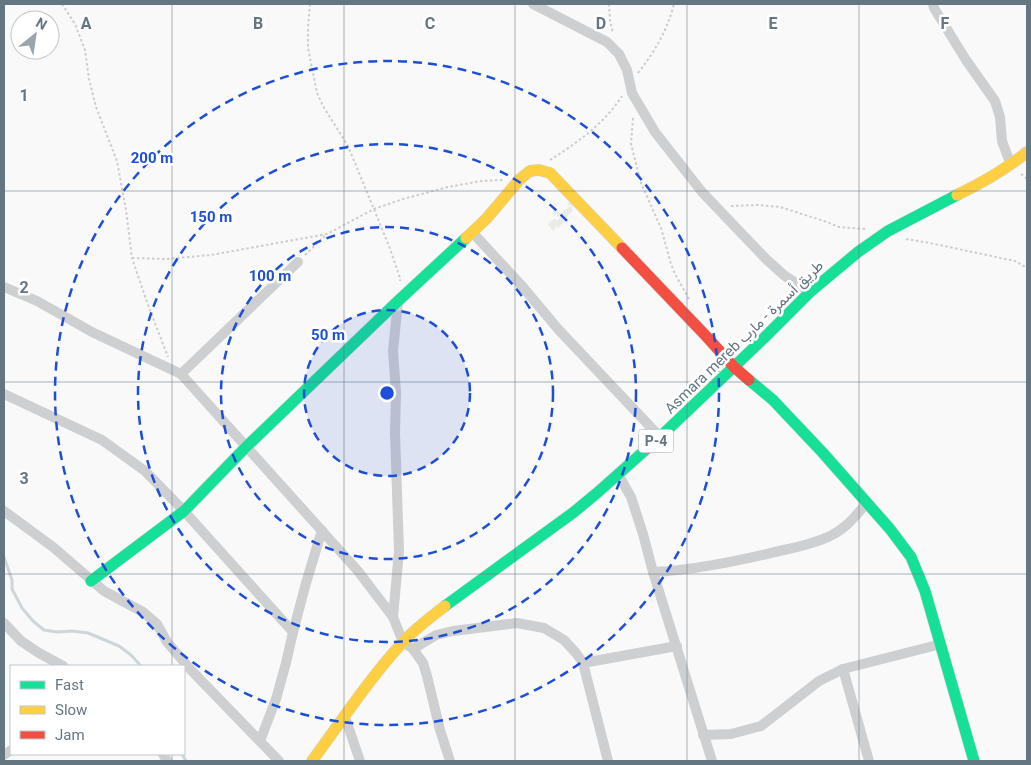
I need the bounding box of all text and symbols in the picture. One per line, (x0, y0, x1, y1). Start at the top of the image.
north arrow (10, 10, 60, 60)
text: N (33, 14, 50, 33)
text: A (81, 14, 92, 33)
text: B (253, 14, 263, 33)
text: C (425, 14, 435, 33)
text: D (596, 14, 606, 33)
text: E (769, 14, 778, 33)
text: F (941, 14, 950, 33)
text: 1 (19, 86, 29, 105)
text: 200 m (131, 149, 173, 167)
text: 150 m (190, 208, 232, 226)
street label: Asmara mereb طريق أسمرة - مارب (661, 256, 828, 418)
text: 100 m (249, 267, 291, 285)
text: 2 (19, 278, 29, 297)
text: 50 m (311, 326, 345, 344)
centre of rings (378, 384, 396, 402)
road number: P-4 (638, 430, 674, 452)
text: 3 (19, 469, 29, 488)
legend (10, 665, 185, 755)
text: Fast (55, 676, 84, 694)
text: Slow (55, 701, 87, 719)
text: Jam (55, 726, 85, 744)

